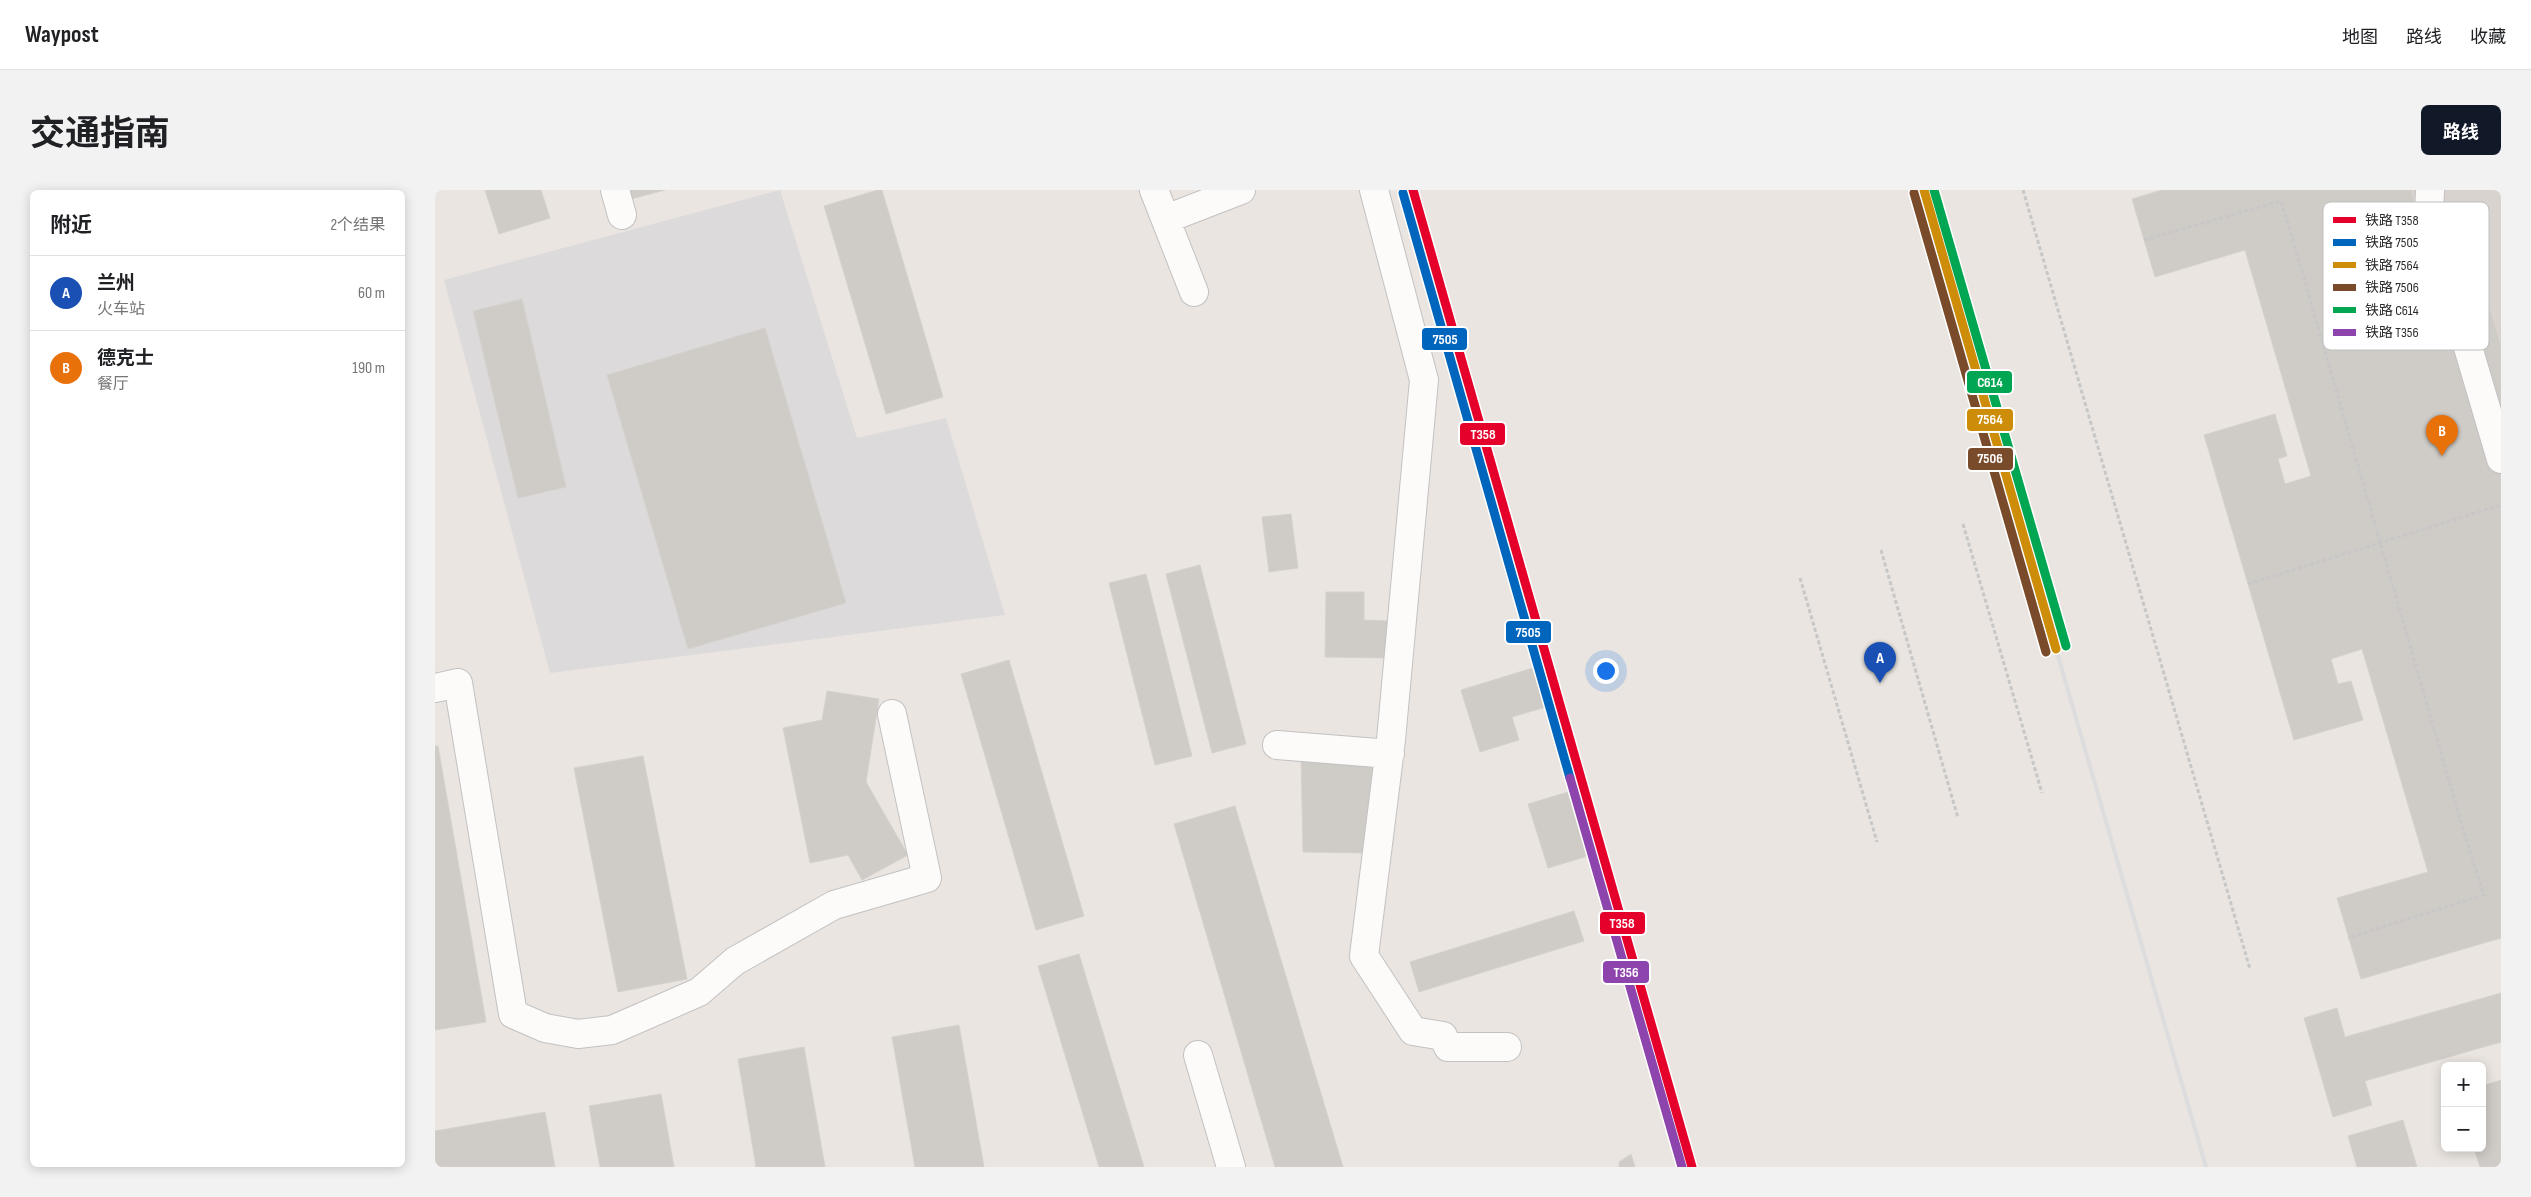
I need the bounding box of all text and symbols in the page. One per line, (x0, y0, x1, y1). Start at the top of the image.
text: Waypost (25, 20, 99, 49)
text: 地图 (2342, 27, 2378, 48)
text: 路线 (2406, 27, 2442, 48)
text: 收藏 (2470, 27, 2506, 48)
button: 路线 (2421, 105, 2501, 155)
text: 交通指南 (30, 113, 170, 156)
legend (2323, 202, 2489, 350)
text: 铁路 T358 (2365, 212, 2419, 229)
text: 附近 (50, 213, 92, 238)
text: 2个结果 (330, 216, 385, 235)
text: 铁路 7505 (2365, 234, 2419, 251)
text: 铁路 7564 (2365, 257, 2419, 274)
text: 兰州 (97, 272, 135, 295)
text: 铁路 7506 (2365, 279, 2419, 296)
text: A (62, 284, 70, 303)
text: 60 m (358, 284, 385, 303)
text: 火车站 (97, 300, 145, 319)
text: 铁路 C614 (2365, 302, 2419, 319)
text: 铁路 T356 (2365, 324, 2419, 341)
line badge: 7505 (1421, 327, 1468, 351)
text: 7505 (1432, 331, 1458, 348)
text: 德克士 (97, 347, 154, 370)
text: B (62, 359, 70, 378)
text: 190 m (352, 359, 385, 378)
line badge: C614 (1966, 370, 2013, 394)
text: C614 (1977, 374, 2003, 391)
text: 餐厅 (97, 375, 129, 394)
line badge: 7564 (1966, 408, 2014, 432)
text: 7564 (1977, 411, 2003, 428)
pin: B (2426, 415, 2458, 456)
line badge: T358 (1459, 422, 1506, 446)
text: T358 (1470, 426, 1496, 443)
line badge: 7506 (1967, 447, 2014, 471)
text: 7506 (1977, 450, 2003, 467)
line badge: 7505 (1505, 620, 1552, 644)
text: 7505 (1515, 624, 1541, 641)
pin: A (1864, 642, 1896, 683)
your location (1593, 658, 1619, 684)
line badge: T358 (1599, 911, 1646, 935)
text: T358 (1609, 915, 1635, 932)
line badge: T356 (1602, 960, 1650, 984)
text: T356 (1613, 964, 1639, 981)
map controls (2441, 1062, 2486, 1152)
button: + (2441, 1062, 2486, 1107)
button: − (2441, 1107, 2486, 1152)

